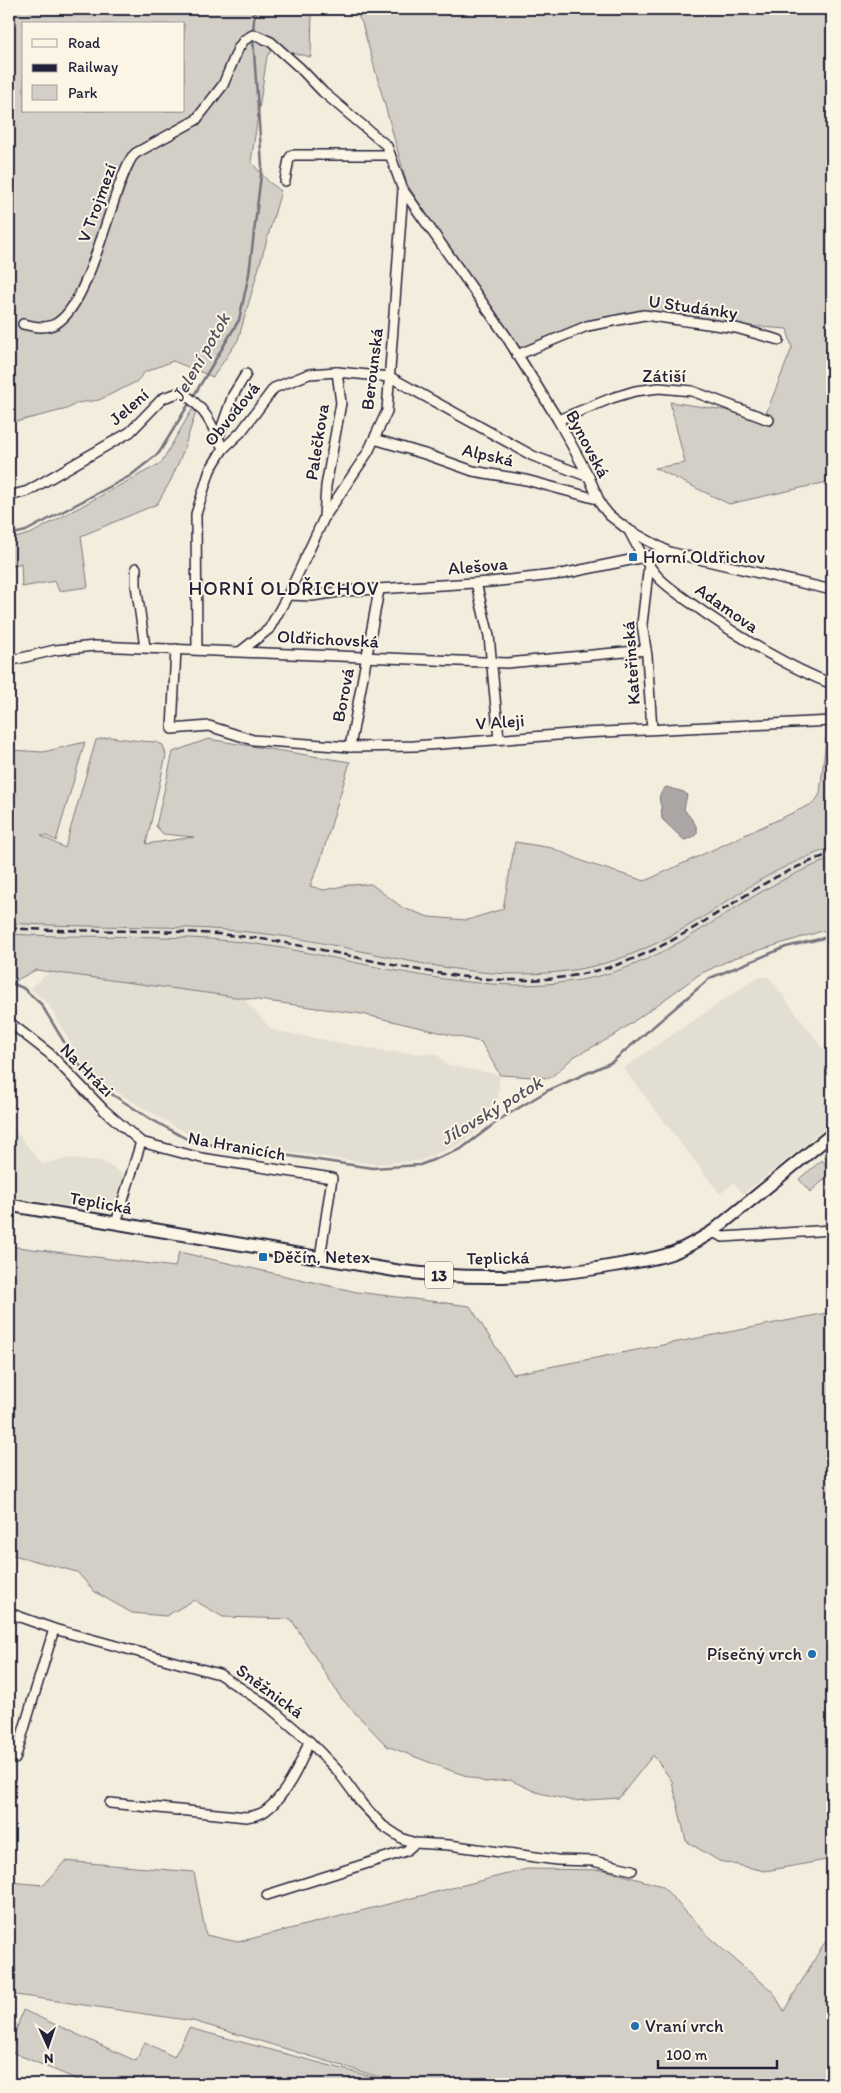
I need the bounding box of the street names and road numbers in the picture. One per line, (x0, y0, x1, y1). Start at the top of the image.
street label: V Trojmezí (73, 160, 122, 245)
street label: U Studánky (647, 290, 740, 324)
street label: Berounská (356, 326, 388, 411)
street label: Zátiší (642, 365, 686, 387)
street label: Obvodová (199, 377, 265, 451)
street label: Jelení (105, 384, 154, 430)
street label: Palečkova (300, 402, 334, 482)
street label: Bynovská (561, 406, 615, 482)
street label: Alpská (460, 438, 517, 472)
street label: Alešova (447, 552, 510, 580)
street label: Adamova (691, 578, 763, 638)
street label: Kateřinská (617, 620, 645, 706)
street label: Oldřichovská (277, 625, 380, 653)
street label: Borová (327, 665, 359, 724)
street label: V Aleji (475, 709, 525, 735)
street label: Na Hrázi (55, 1038, 119, 1102)
street label: Na Hranicích (186, 1127, 288, 1165)
street label: Teplická (68, 1187, 135, 1219)
street label: Teplická (466, 1246, 530, 1270)
road number: 13 (425, 1262, 453, 1288)
street label: Sněžnická (232, 1659, 309, 1723)

